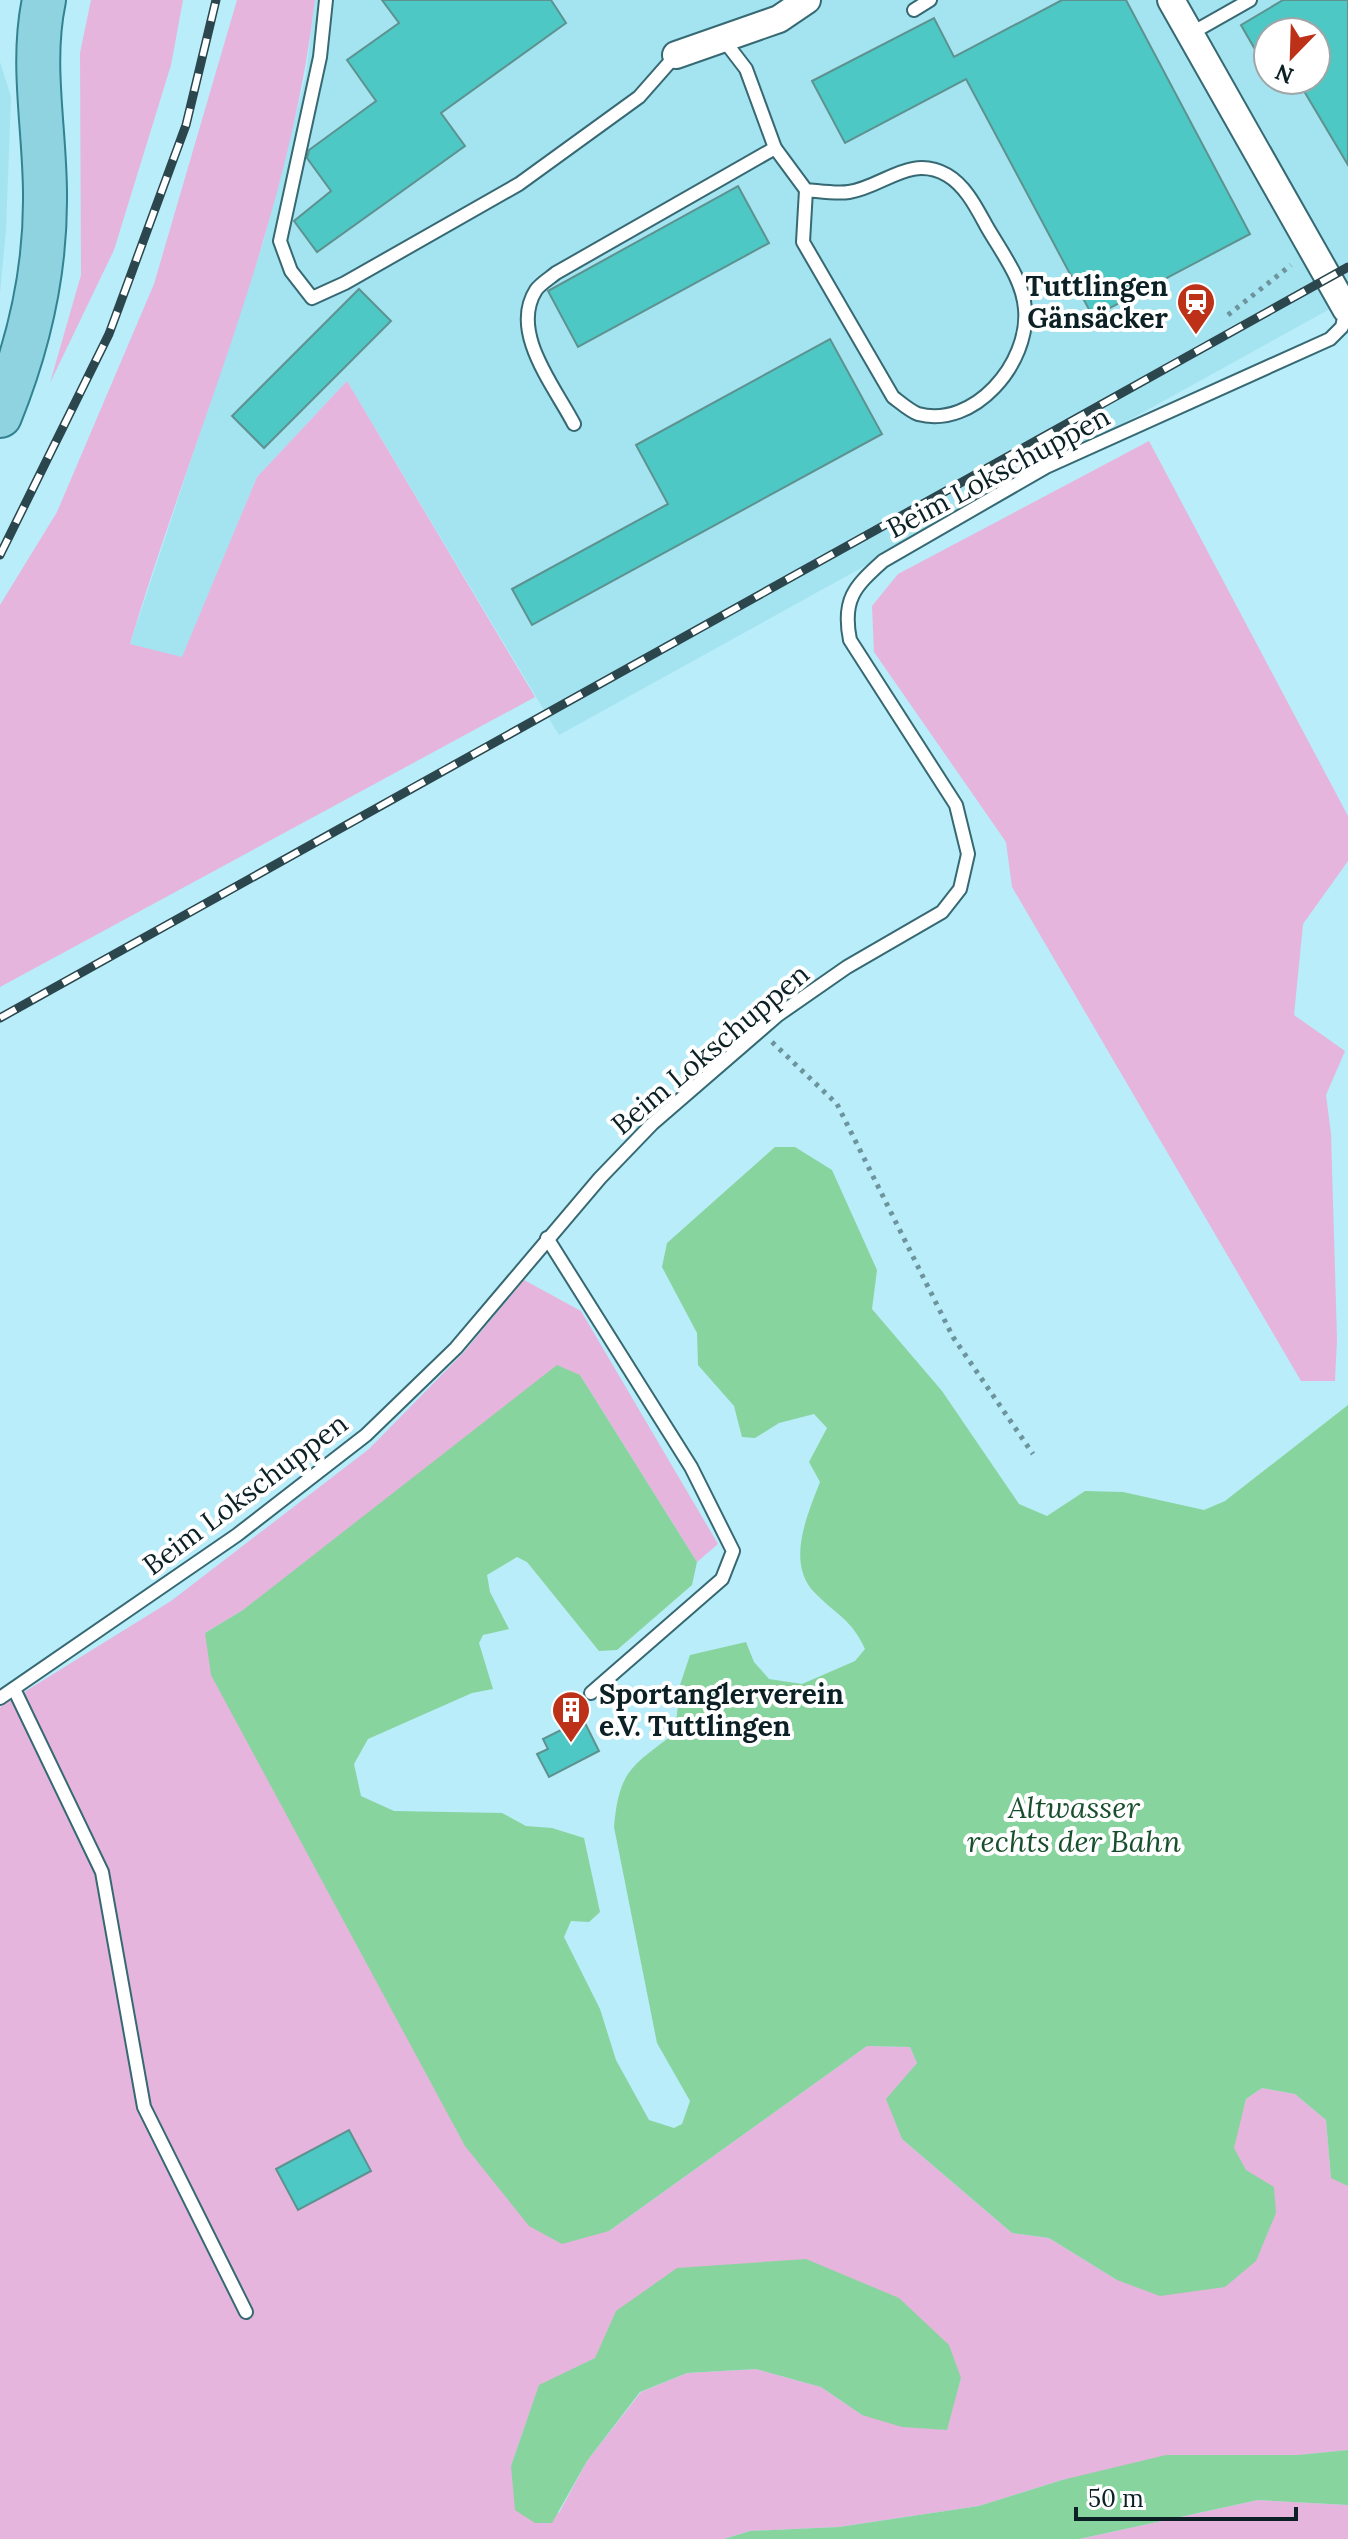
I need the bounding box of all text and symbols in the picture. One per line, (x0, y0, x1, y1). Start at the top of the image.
north arrow (1252, 16, 1332, 96)
text: N (1271, 58, 1297, 91)
place label: Tuttlingen Gänsäcker (1025, 268, 1169, 336)
station icon: Tuttlingen Gänsäcker (1175, 281, 1217, 336)
street label: Beim Lokschuppen (880, 398, 1116, 546)
street label: Beim Lokschuppen (604, 956, 816, 1142)
street label: Beim Lokschuppen (135, 1405, 355, 1583)
place label: Sportanglerverein e.V. Tuttlingen (599, 1676, 844, 1744)
building icon: Sportanglerverein e.V. Tuttlingen (550, 1689, 592, 1744)
water label: Altwasser rechts der Bahn (967, 1788, 1181, 1860)
scale bar (1076, 2471, 1296, 2521)
text: 50 m (1088, 2483, 1144, 2514)

